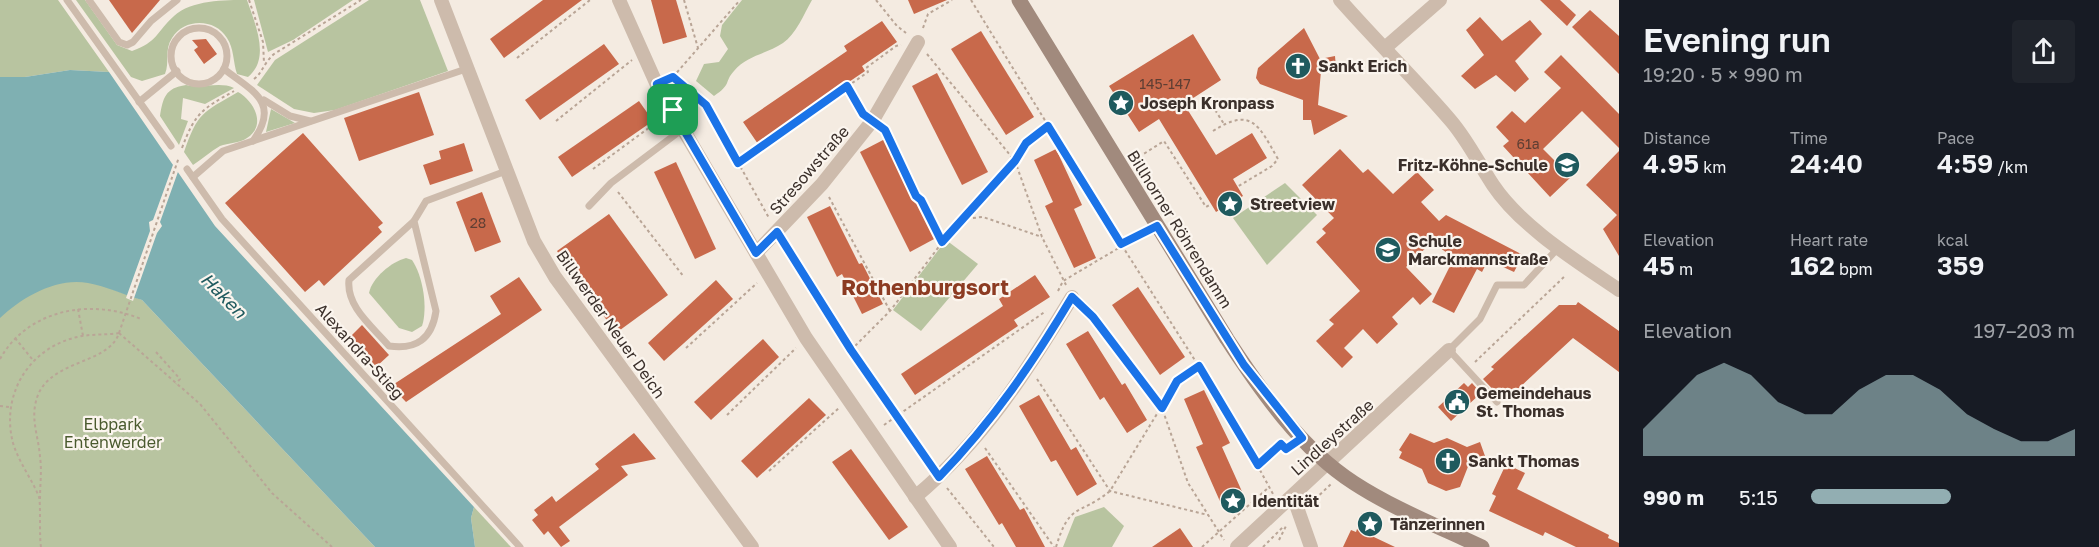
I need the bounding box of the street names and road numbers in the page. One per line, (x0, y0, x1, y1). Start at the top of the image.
street label: Stresowstraße (765, 122, 853, 218)
street label: Billhorner Röhrendamm (1123, 146, 1237, 312)
street label: Billwerder Neuer Deich (552, 246, 670, 402)
street label: Alexandra-Stieg (312, 299, 408, 403)
street label: Lindleystraße (1286, 395, 1378, 479)

